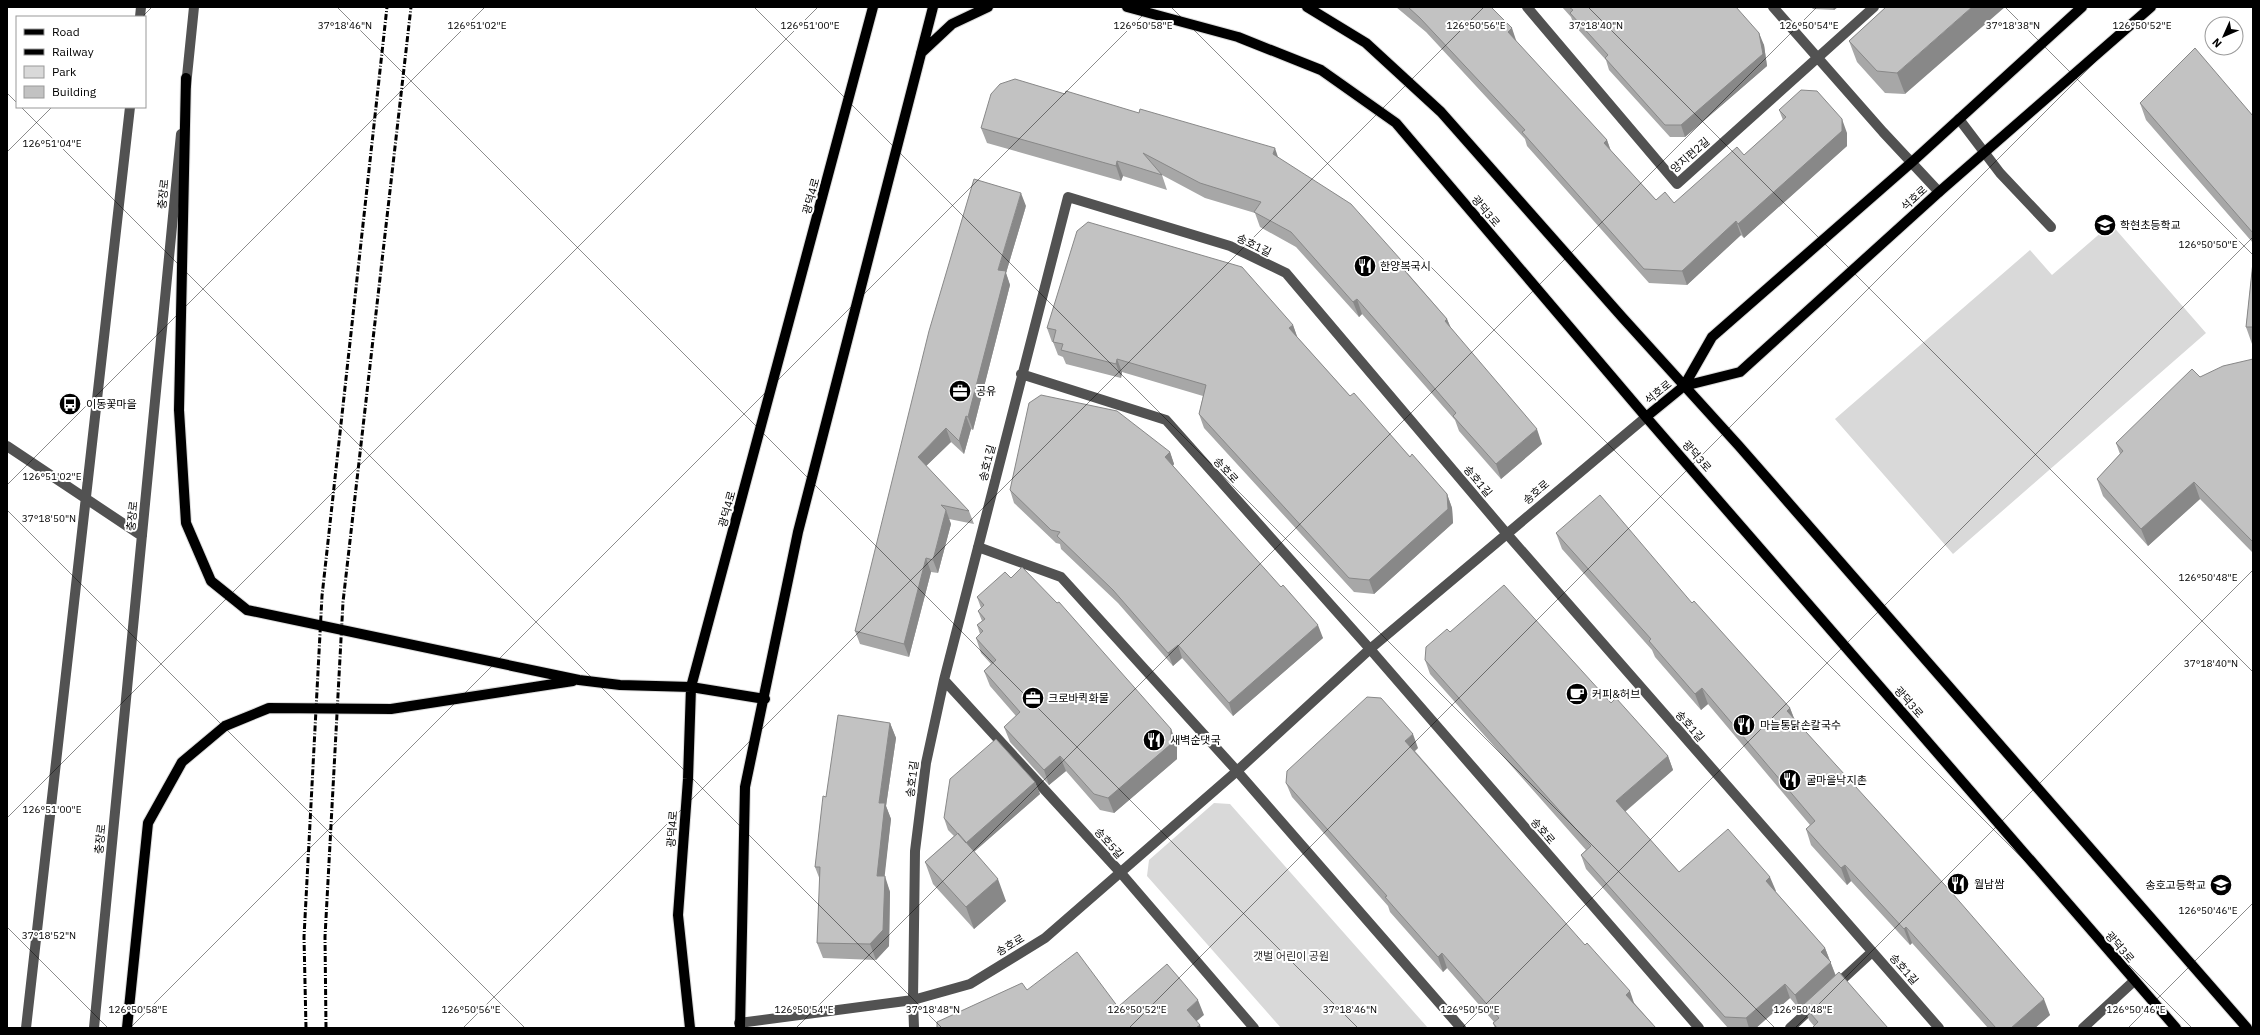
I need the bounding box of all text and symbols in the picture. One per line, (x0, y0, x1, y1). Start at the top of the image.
legend (16, 16, 146, 108)
north arrow (2204, 16, 2244, 56)
text: 37°18'46"N (318, 19, 372, 32)
text: 126°51'02"E (447, 19, 507, 32)
text: 126°51'00"E (780, 19, 840, 32)
text: 126°50'58"E (1113, 19, 1173, 32)
text: 126°50'56"E (1446, 19, 1506, 32)
text: 37°18'40"N (1569, 19, 1623, 32)
text: 126°50'54"E (1779, 19, 1839, 32)
text: 37°18'38"N (1986, 19, 2040, 32)
text: 126°50'52"E (2112, 19, 2172, 32)
text: Road (52, 24, 80, 39)
text: N (2209, 35, 2225, 51)
text: Railway (52, 44, 94, 59)
text: Park (52, 64, 77, 79)
text: Building (52, 84, 97, 99)
street label: 양지편2길 (1668, 134, 1712, 176)
text: 126°51'04"E (22, 137, 82, 150)
street label: 광덕4로 (799, 176, 823, 216)
street label: 충장로 (154, 178, 172, 210)
street label: 석호로 (1898, 183, 1930, 213)
street label: 광덕3로 (1469, 192, 1503, 230)
school or university icon: 학현초등학교 (2092, 212, 2118, 238)
place label: 학현초등학교 (2120, 218, 2181, 232)
street label: 송호1길 (1234, 231, 1274, 259)
text: 126°50'50"E (2178, 238, 2238, 251)
restaurant icon: 한양복국시 (1352, 253, 1378, 279)
place label: 한양복국시 (1380, 259, 1431, 273)
street label: 석호로 (1642, 377, 1674, 407)
office icon: 공유 (947, 378, 973, 404)
place label: 공유 (976, 384, 996, 398)
bus stop icon: 이동꽃마을 (57, 391, 83, 417)
place label: 이동꽃마을 (86, 397, 137, 411)
street label: 광덕3로 (1680, 437, 1714, 475)
street label: 송호1길 (976, 443, 998, 483)
street label: 송호로 (1211, 454, 1241, 486)
street label: 송호1길 (1461, 462, 1495, 500)
text: 126°51'02"E (22, 470, 82, 483)
street label: 송호로 (1520, 477, 1552, 507)
street label: 광덕4로 (715, 489, 739, 529)
street label: 충장로 (123, 500, 141, 532)
text: 37°18'50"N (22, 512, 76, 525)
text: 126°50'48"E (2178, 571, 2238, 584)
text: 37°18'40"N (2184, 657, 2238, 670)
cafe icon: 커피&허브 (1564, 681, 1590, 707)
street label: 광덕3로 (1892, 683, 1926, 721)
office icon: 크로바퀵화물 (1020, 685, 1046, 711)
place label: 커피&허브 (1592, 687, 1640, 701)
place label: 크로바퀵화물 (1048, 691, 1109, 705)
street label: 송호1길 (1673, 707, 1707, 745)
restaurant icon: 마늘통닭손칼국수 (1731, 712, 1757, 738)
place label: 마늘통닭손칼국수 (1760, 718, 1841, 732)
restaurant icon: 새벽순댓국 (1141, 727, 1167, 753)
place label: 새벽순댓국 (1170, 733, 1221, 747)
street label: 송호1길 (903, 760, 921, 798)
restaurant icon: 굴마을낙지촌 (1777, 767, 1803, 793)
place label: 굴마을낙지촌 (1806, 773, 1867, 787)
text: 126°51'00"E (22, 803, 82, 816)
street label: 광덕4로 (664, 810, 680, 848)
street label: 송호로 (1528, 815, 1558, 847)
street label: 충장로 (91, 823, 109, 855)
street label: 송호5길 (1091, 825, 1127, 861)
restaurant icon: 월남쌈 (1945, 871, 1971, 897)
school or university icon: 송호고등학교 (2208, 872, 2234, 898)
place label: 월남쌈 (1974, 877, 2004, 891)
place label: 송호고등학교 (2145, 878, 2206, 892)
text: 126°50'46"E (2178, 904, 2238, 917)
street label: 광덕3로 (2103, 928, 2137, 966)
text: 37°18'52"N (22, 929, 76, 942)
street label: 송호로 (993, 931, 1027, 959)
park label: 갯벌 어린이 공원 (1253, 949, 1329, 963)
street label: 송호1길 (1886, 951, 1922, 987)
text: 126°50'58"E (108, 1003, 168, 1016)
text: 126°50'56"E (441, 1003, 501, 1016)
text: 126°50'54"E (774, 1003, 834, 1016)
text: 37°18'48"N (906, 1003, 960, 1016)
text: 126°50'52"E (1107, 1003, 1167, 1016)
text: 37°18'46"N (1323, 1003, 1377, 1016)
text: 126°50'50"E (1440, 1003, 1500, 1016)
text: 126°50'48"E (1773, 1003, 1833, 1016)
text: 126°50'46"E (2106, 1003, 2166, 1016)

